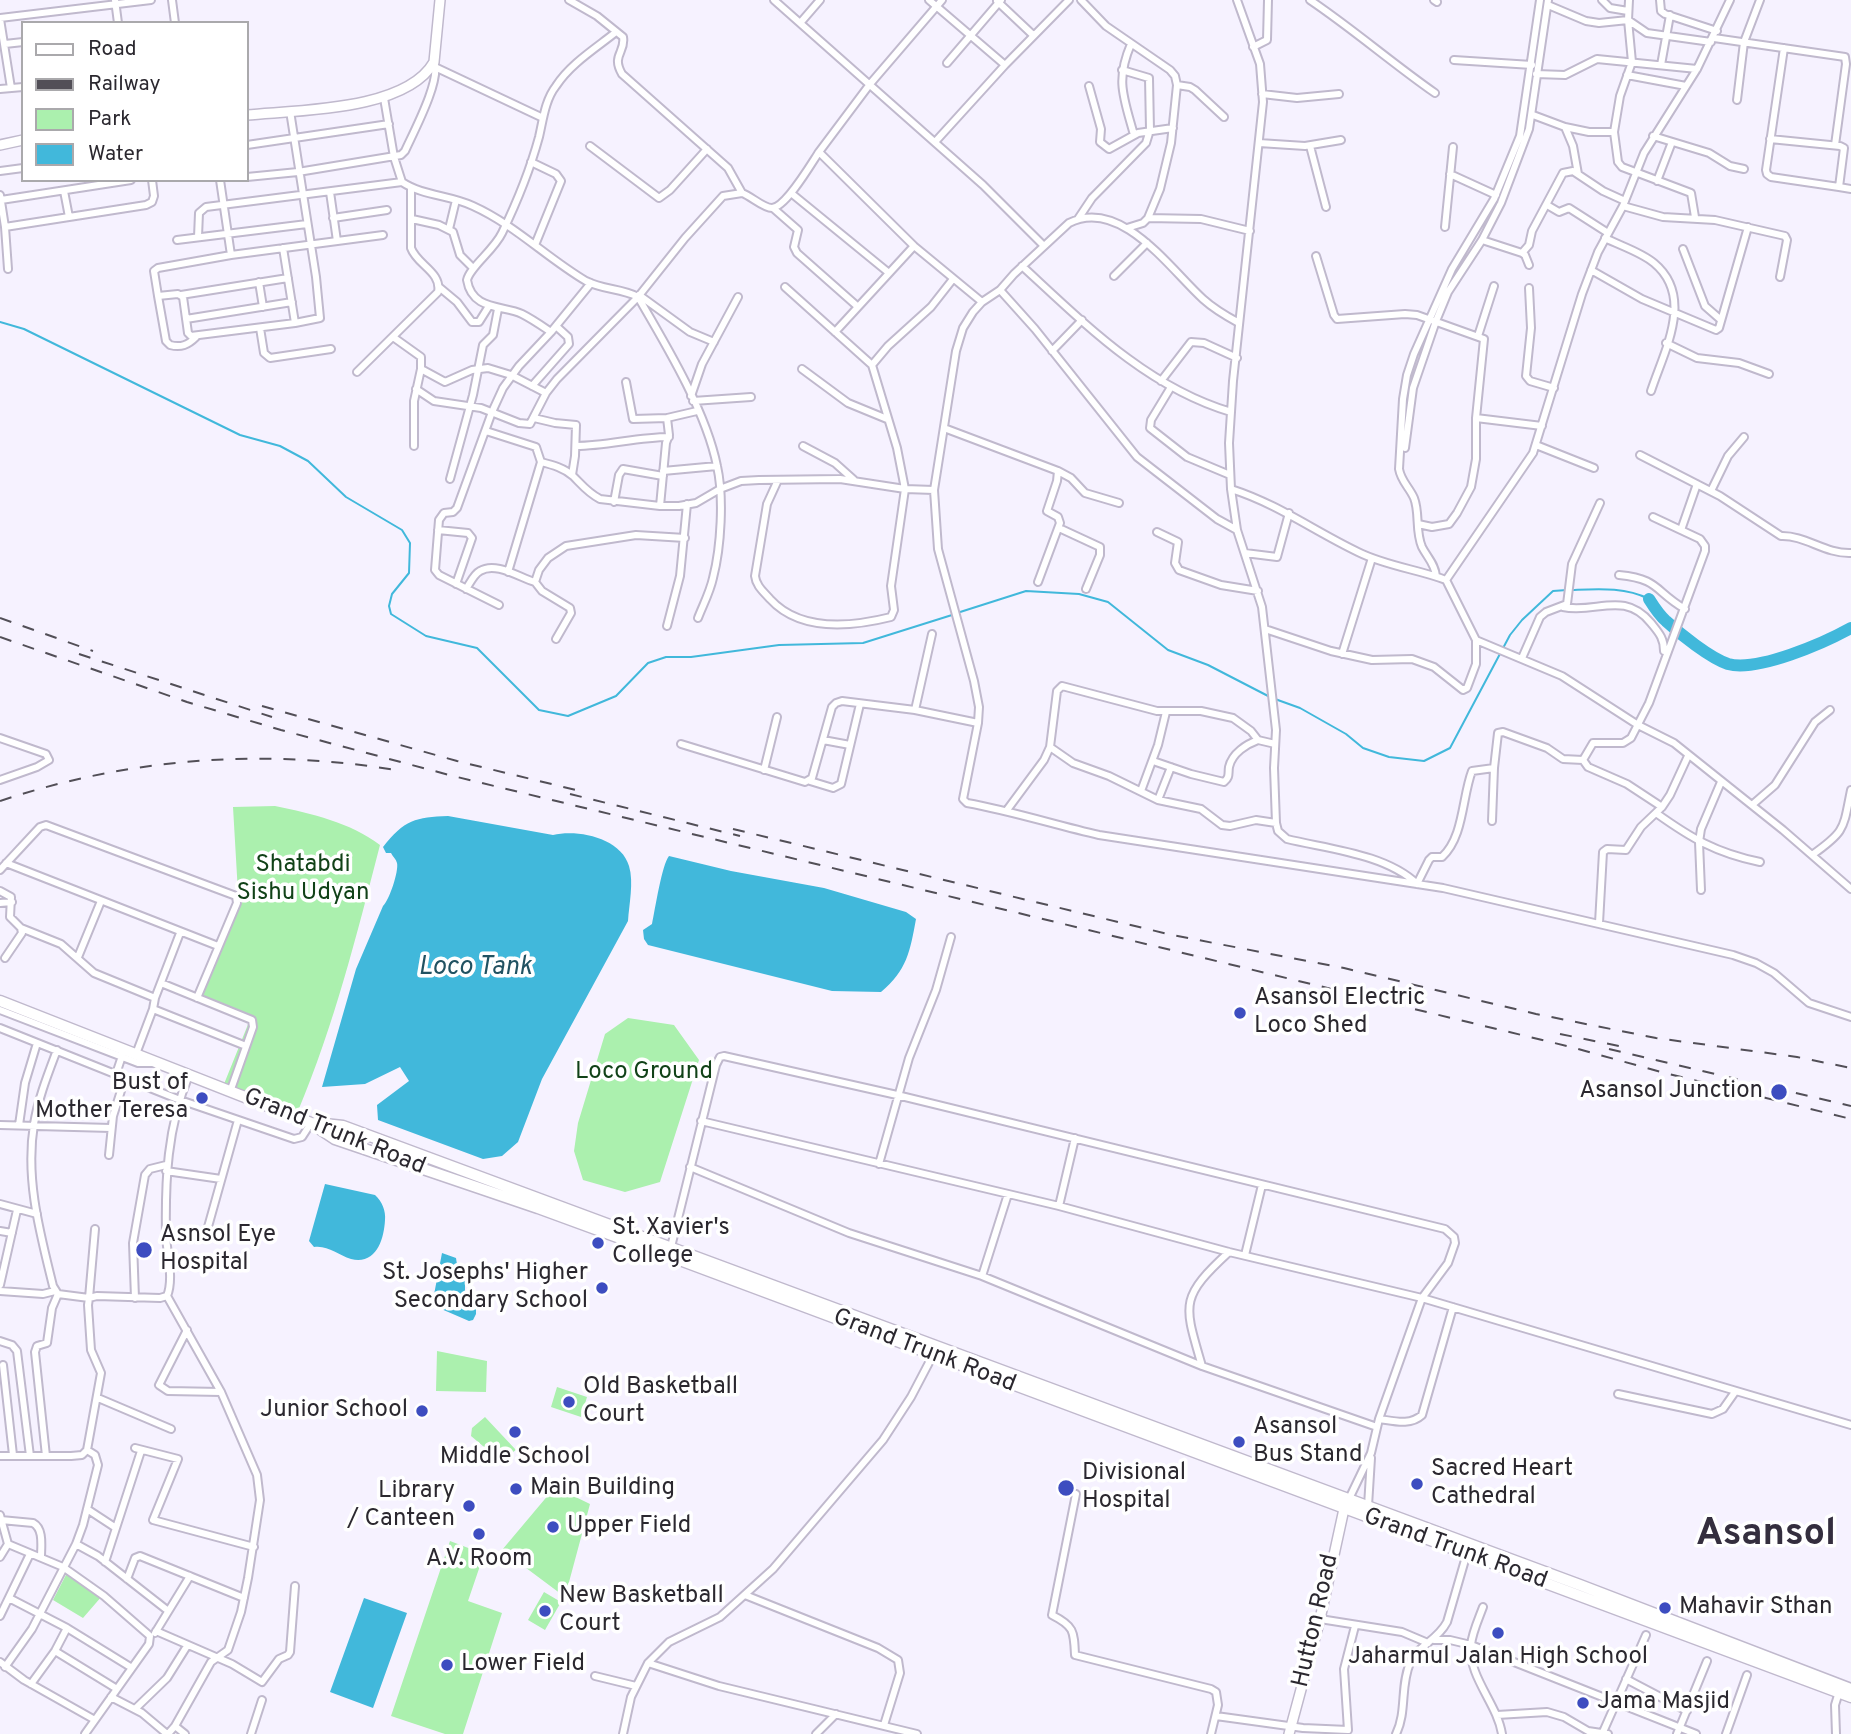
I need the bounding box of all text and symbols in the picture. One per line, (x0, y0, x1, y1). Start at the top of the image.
legend (21, 21, 248, 182)
text: Road (88, 36, 137, 63)
text: Railway (88, 71, 161, 98)
text: Park (88, 106, 131, 133)
text: Water (88, 141, 143, 168)
park label: Shatabdi Sishu Udyan (236, 852, 370, 908)
water label: Loco Tank (418, 953, 532, 985)
place label: Asansol Electric Loco Shed (1254, 985, 1425, 1041)
marker: Asansol Electric Loco Shed (1232, 1005, 1248, 1021)
park label: Loco Ground (575, 1059, 713, 1087)
place label: Bust of Mother Teresa (35, 1070, 188, 1126)
place label: Asansol Junction (1579, 1078, 1763, 1106)
marker: Asansol Junction (1769, 1082, 1789, 1102)
street label: Grand Trunk Road (239, 1083, 429, 1183)
marker: Bust of Mother Teresa (194, 1090, 210, 1106)
place label: St. Xavier's College (612, 1215, 730, 1271)
place label: Asnsol Eye Hospital (160, 1222, 276, 1278)
marker: St. Xavier's College (590, 1235, 606, 1251)
marker: Asnsol Eye Hospital (134, 1240, 154, 1260)
place label: St. Josephs' Higher Secondary School (382, 1260, 588, 1316)
marker: St. Josephs' Higher Secondary School (594, 1280, 610, 1296)
street label: Grand Trunk Road (829, 1304, 1019, 1400)
place label: Old Basketball Court (583, 1374, 738, 1430)
marker: Old Basketball Court (561, 1394, 577, 1410)
place label: Junior School (260, 1397, 408, 1425)
marker: Junior School (414, 1403, 430, 1419)
place label: Asansol Bus Stand (1253, 1414, 1362, 1470)
marker: Middle School (507, 1424, 523, 1440)
marker: Asansol Bus Stand (1231, 1434, 1247, 1450)
place label: Middle School (440, 1444, 590, 1472)
place label: Sacred Heart Cathedral (1431, 1456, 1573, 1512)
place label: Divisional Hospital (1082, 1460, 1186, 1516)
place label: Main Building (530, 1475, 675, 1503)
marker: Sacred Heart Cathedral (1409, 1476, 1425, 1492)
place label: Library / Canteen (347, 1478, 455, 1534)
marker: Divisional Hospital (1056, 1478, 1076, 1498)
marker: Main Building (508, 1481, 524, 1497)
marker: Library / Canteen (461, 1498, 477, 1514)
street label: Grand Trunk Road (1359, 1503, 1551, 1597)
place label: Upper Field (567, 1513, 691, 1541)
district label: Asansol (1696, 1513, 1836, 1559)
marker: Upper Field (545, 1519, 561, 1535)
marker: A.V. Room (471, 1526, 487, 1542)
place label: A.V. Room (426, 1546, 532, 1574)
street label: Hutton Road (1288, 1552, 1346, 1690)
place label: New Basketball Court (559, 1583, 724, 1639)
place label: Mahavir Sthan (1679, 1594, 1833, 1622)
marker: Mahavir Sthan (1657, 1600, 1673, 1616)
marker: New Basketball Court (537, 1603, 553, 1619)
marker: Jaharmul Jalan High School (1490, 1625, 1506, 1641)
place label: Jaharmul Jalan High School (1348, 1644, 1648, 1672)
place label: Lower Field (461, 1651, 585, 1679)
marker: Lower Field (439, 1657, 455, 1673)
place label: Jama Masjid (1597, 1689, 1730, 1717)
marker: Jama Masjid (1575, 1695, 1591, 1711)

